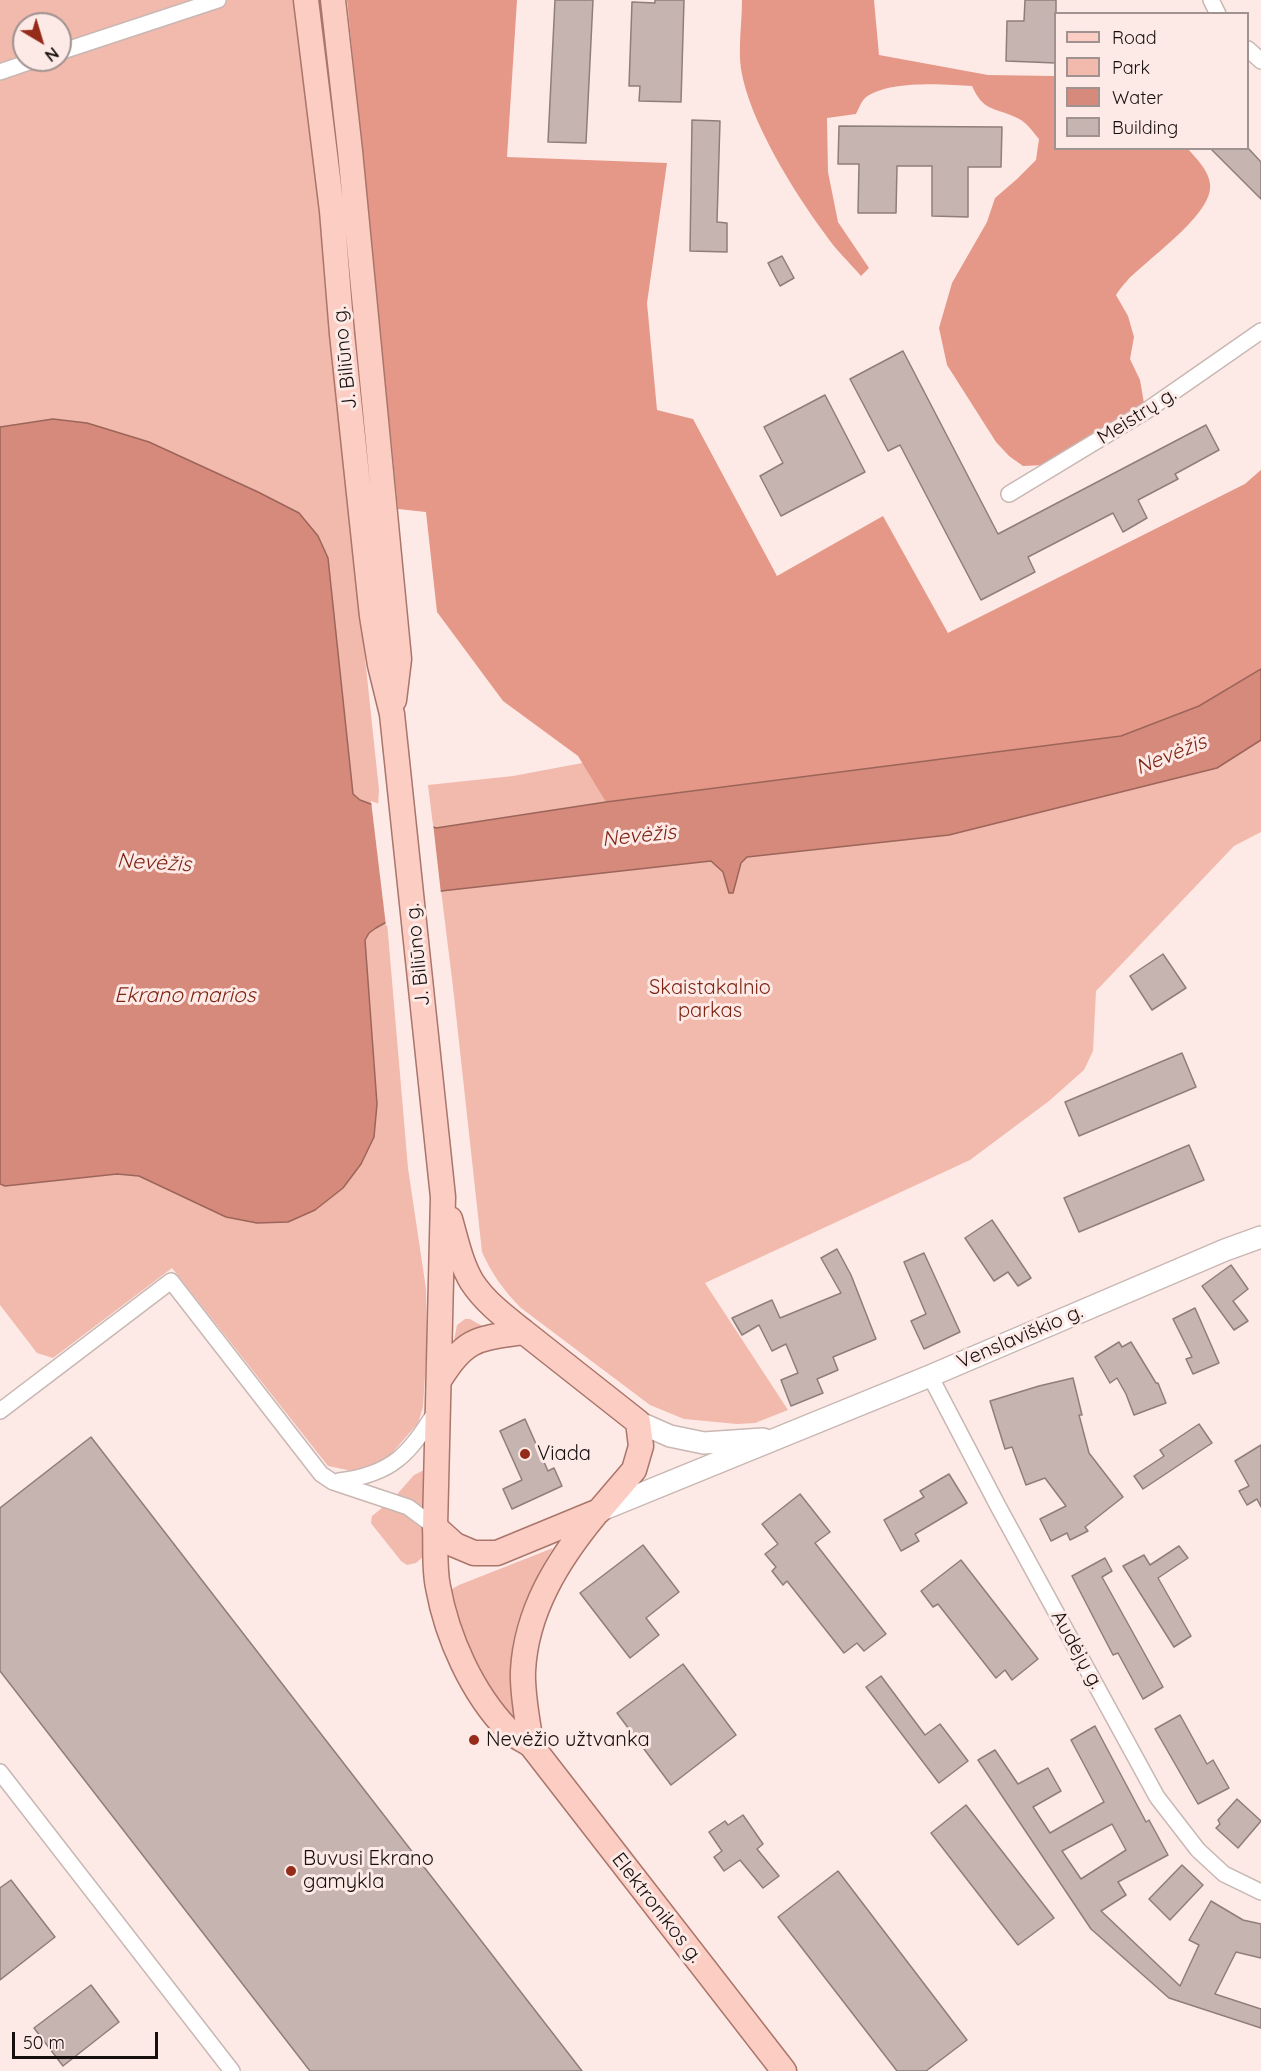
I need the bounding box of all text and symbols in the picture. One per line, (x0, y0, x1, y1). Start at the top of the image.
north arrow (12, 12, 72, 72)
legend (1054, 12, 1249, 150)
text: Road (1112, 26, 1157, 49)
text: N (41, 43, 63, 66)
text: Park (1112, 56, 1150, 79)
text: Water (1112, 86, 1163, 109)
text: Building (1112, 116, 1178, 139)
street label: J. Biliūno g. (328, 305, 362, 411)
street label: Meistrų g. (1093, 382, 1181, 450)
water label: Nevėžis (1132, 729, 1210, 781)
water label: Nevėžis (601, 820, 677, 852)
water label: Nevėžis (116, 848, 192, 878)
street label: J. Biliūno g. (401, 902, 435, 1008)
park label: Skaistakalnio parkas (649, 976, 771, 1023)
water label: Ekrano marios (114, 983, 256, 1009)
street label: Venslaviškio g. (953, 1300, 1087, 1374)
place label: Viada (537, 1442, 591, 1466)
marker: Viada (518, 1447, 532, 1461)
street label: Audėjų g. (1046, 1607, 1108, 1693)
place label: Nevėžio užtvanka (486, 1728, 650, 1752)
marker: Nevėžio užtvanka (467, 1733, 481, 1747)
place label: Buvusi Ekrano gamykla (303, 1847, 434, 1894)
street label: Elektronikos g. (607, 1848, 707, 1968)
marker: Buvusi Ekrano gamykla (284, 1864, 298, 1878)
scale bar (15, 2020, 160, 2058)
text: 50 m (23, 2031, 65, 2054)

